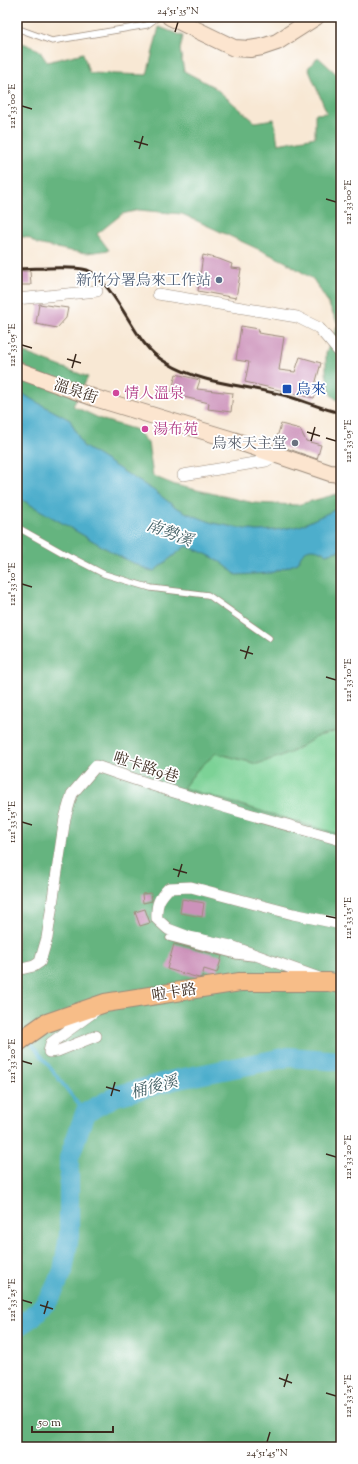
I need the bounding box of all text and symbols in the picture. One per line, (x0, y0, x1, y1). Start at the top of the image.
text: 24°51'35"N (157, 4, 199, 19)
text: 121°33'00"E (5, 84, 20, 128)
text: 121°33'00"E (341, 180, 356, 224)
place label: 新竹分署烏來工作站 (76, 271, 211, 292)
marker: 新竹分署烏來工作站 (214, 275, 224, 285)
text: 121°33'05"E (5, 323, 20, 367)
street label: 溫泉街 (51, 375, 100, 410)
place label: 烏來 (296, 380, 326, 401)
marker: 烏來 (281, 383, 293, 395)
place label: 情人溫泉 (124, 384, 184, 405)
marker: 情人溫泉 (111, 388, 121, 398)
text: 121°33'05"E (341, 419, 356, 463)
place label: 湯布苑 (153, 420, 198, 441)
marker: 湯布苑 (140, 424, 150, 434)
place label: 烏來天主堂 (212, 434, 287, 455)
marker: 烏來天主堂 (290, 438, 300, 448)
water label: 南勢溪 (143, 515, 197, 554)
text: 121°33'10"E (5, 562, 20, 606)
text: 121°33'10"E (341, 658, 356, 702)
street label: 啦卡路9巷 (110, 748, 181, 789)
text: 121°33'15"E (5, 801, 20, 843)
text: 121°33'15"E (341, 897, 356, 939)
street label: 啦卡路 (150, 980, 198, 1007)
text: 121°33'20"E (5, 1039, 20, 1083)
water label: 桶後溪 (128, 1071, 183, 1106)
text: 121°33'20"E (341, 1135, 356, 1179)
text: 121°33'25"E (5, 1278, 20, 1322)
text: 121°33'25"E (341, 1374, 356, 1418)
scale bar (32, 1408, 113, 1434)
text: 50 m (37, 1414, 61, 1432)
text: 24°51'45"N (246, 1446, 288, 1461)

